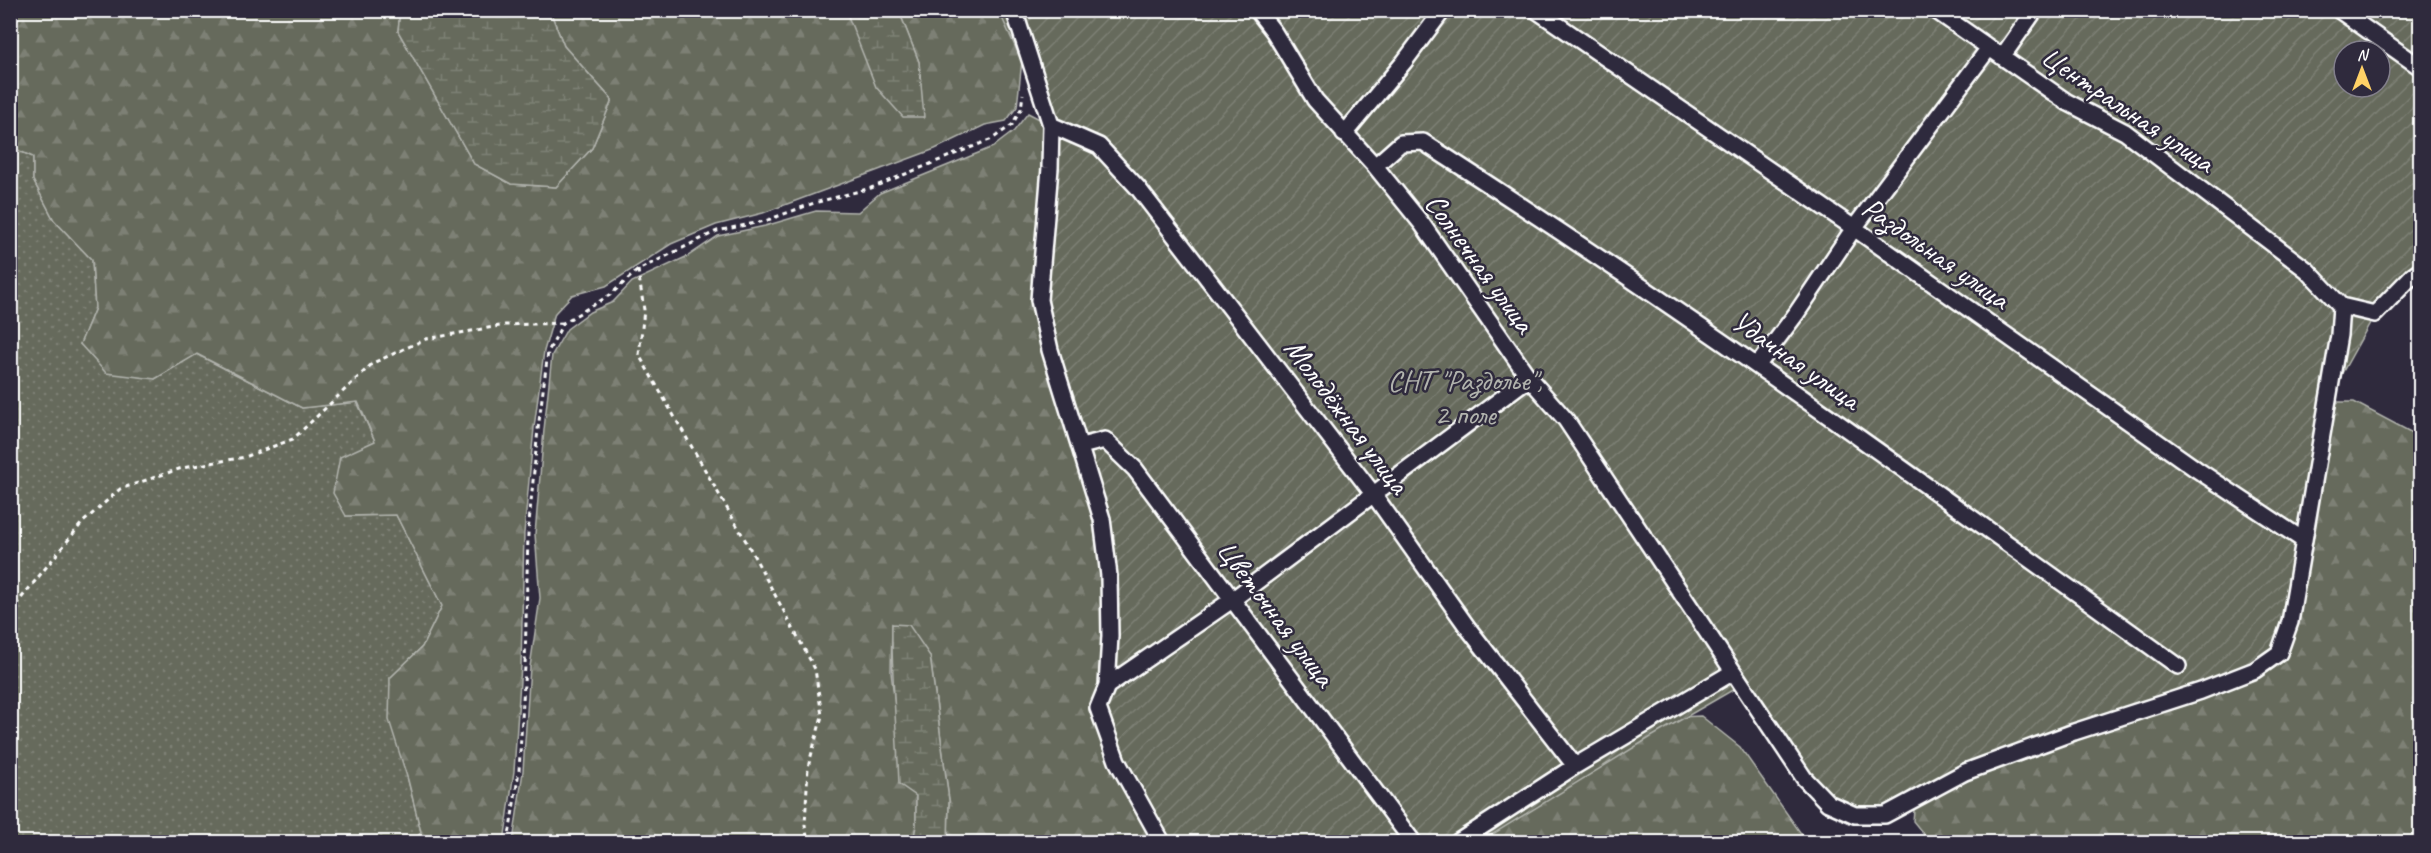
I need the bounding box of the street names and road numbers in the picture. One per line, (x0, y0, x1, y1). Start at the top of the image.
street label: Центральная улица (2034, 37, 2223, 182)
street label: Солнечная улица (1417, 186, 1545, 342)
street label: Раздольная улица (1855, 188, 2019, 319)
street label: Удачная улица (1724, 302, 1870, 420)
street label: Молодёжная улица (1276, 331, 1419, 503)
street label: Цветочная улица (1208, 532, 1345, 696)

